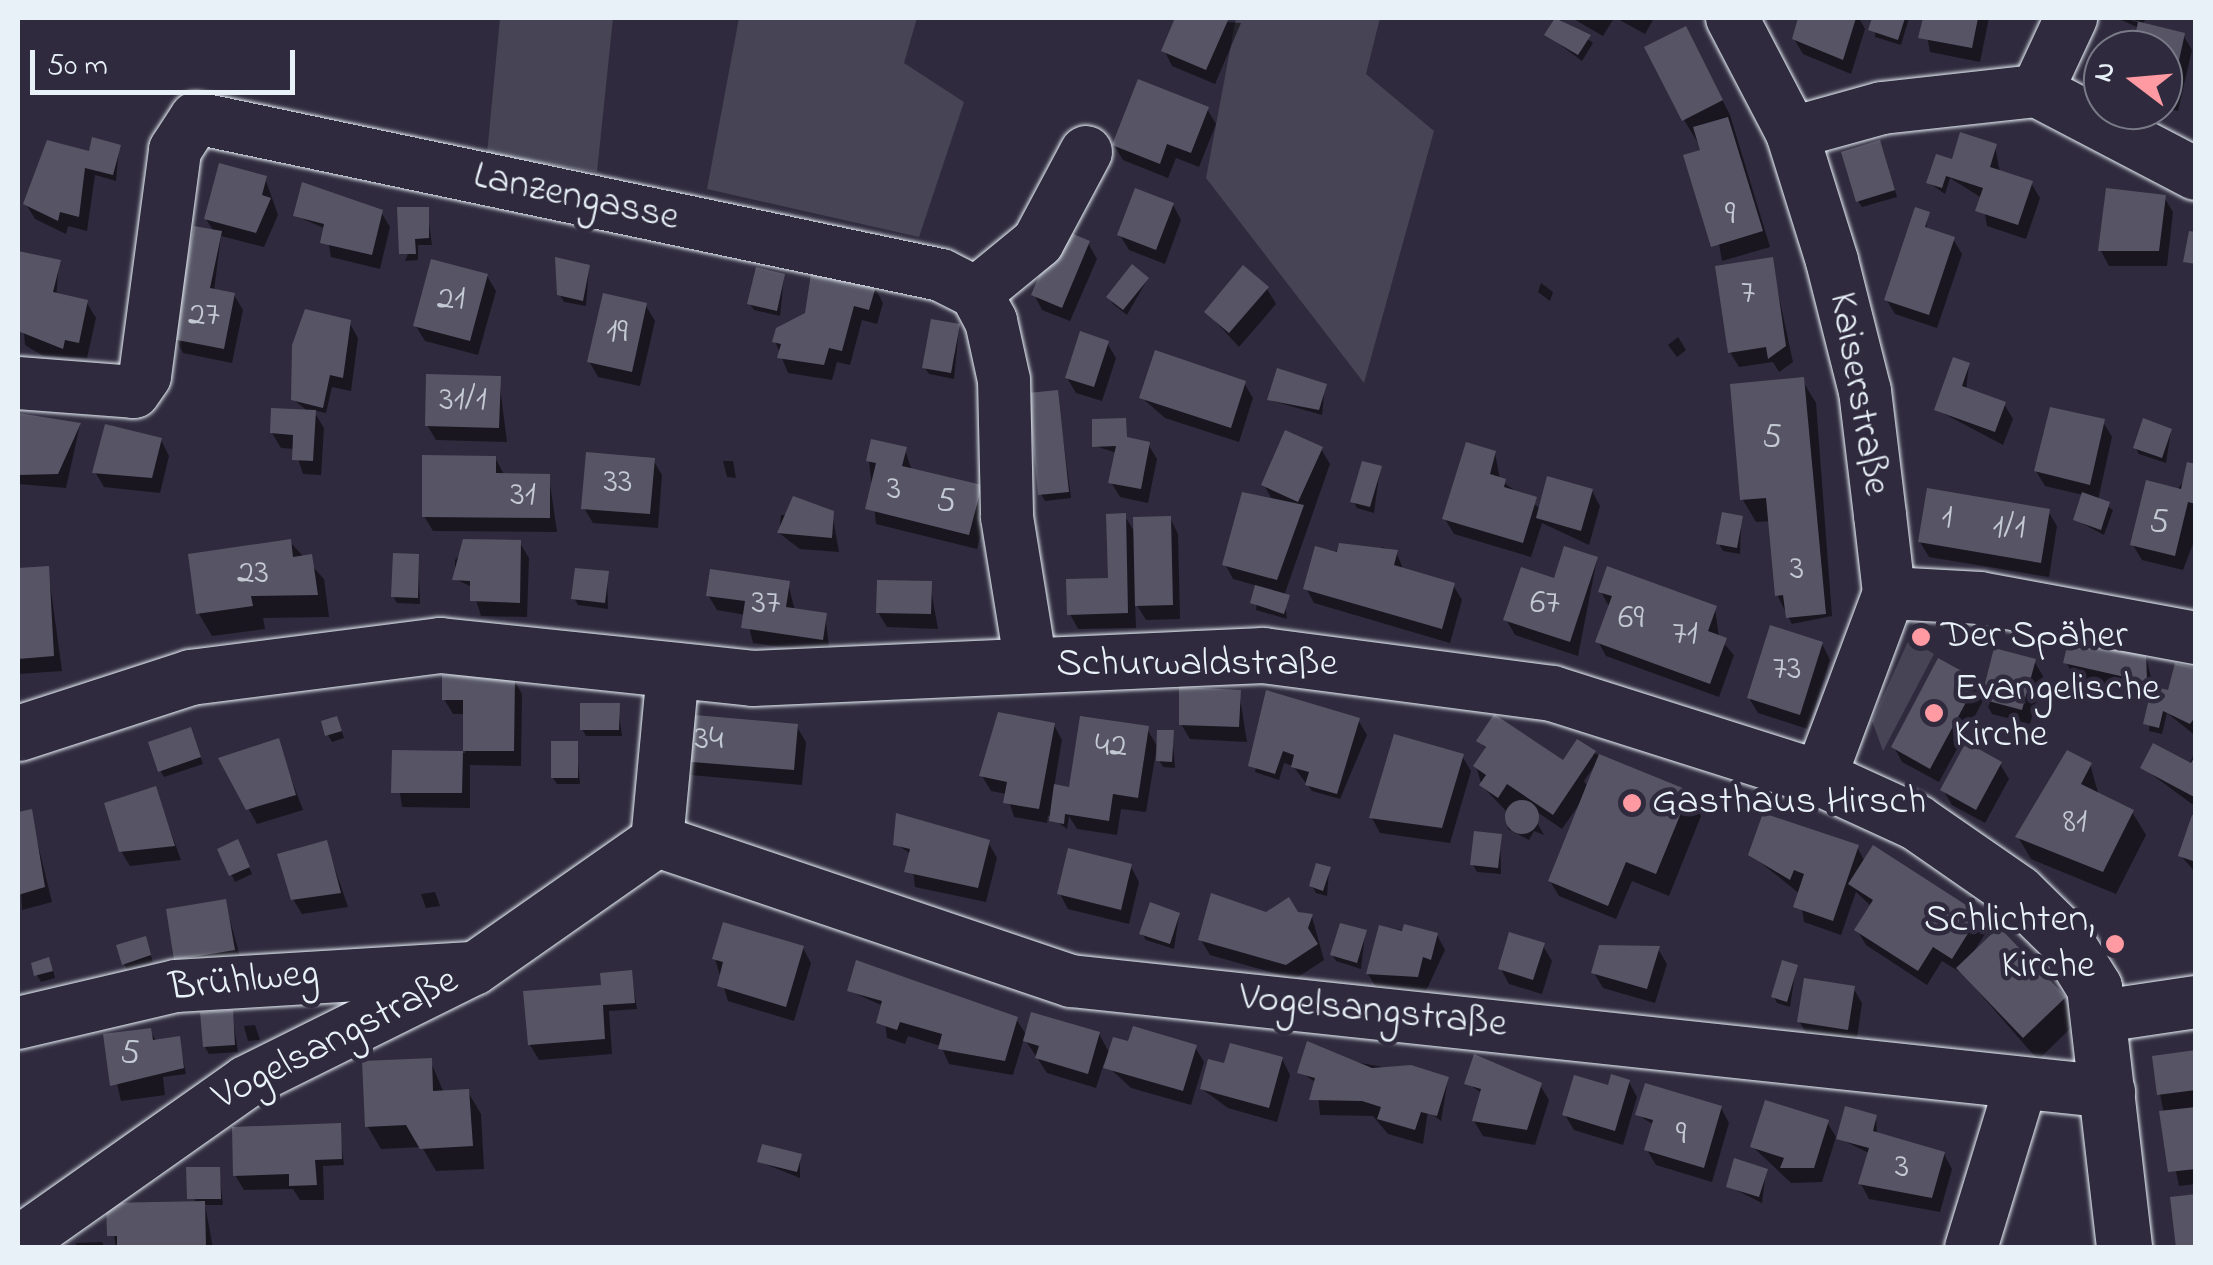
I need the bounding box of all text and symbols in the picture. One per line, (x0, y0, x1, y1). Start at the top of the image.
scale bar (35, 30, 300, 92)
north arrow (2083, 30, 2183, 130)
text: 50 m (47, 45, 108, 89)
text: N (2083, 57, 2128, 87)
street label: Lanzengasse (469, 153, 683, 243)
house number: 9 (1725, 194, 1735, 236)
house number: 7 (1741, 273, 1755, 315)
house number: 21 (437, 279, 465, 321)
street label: Kaiserstraße (1817, 289, 1899, 499)
house number: 27 (188, 295, 220, 337)
house number: 19 (606, 312, 628, 354)
house number: 31/1 (439, 380, 487, 422)
house number: 5 (1762, 418, 1782, 460)
house number: 33 (604, 462, 632, 504)
house number: 3 (887, 469, 901, 511)
house number: 31 (510, 475, 536, 517)
house number: 5 (936, 482, 956, 524)
house number: 1 (1941, 498, 1953, 540)
house number: 5 (2149, 503, 2169, 545)
house number: 1/1 (1992, 508, 2026, 550)
house number: 3 (1790, 549, 1804, 591)
house number: 23 (237, 553, 269, 595)
house number: 37 (752, 583, 780, 625)
house number: 67 (1530, 583, 1560, 625)
house number: 69 (1618, 598, 1644, 640)
place label: Der Späher (1941, 613, 2128, 661)
house number: 71 (1672, 614, 1698, 656)
marker: Der Späher (1910, 626, 1932, 648)
street label: Schurwaldstraße (1056, 641, 1338, 689)
house number: 73 (1773, 649, 1801, 691)
place label: Evangelische Kirche (1954, 666, 2160, 760)
marker: Evangelische Kirche (1923, 702, 1945, 724)
house number: 34 (695, 719, 723, 761)
house number: 42 (1095, 726, 1127, 768)
place label: Gasthaus Hirsch (1652, 779, 1926, 827)
marker: Gasthaus Hirsch (1621, 792, 1643, 814)
house number: 81 (2063, 802, 2087, 844)
place label: Schlichten, Kirche (1924, 897, 2095, 991)
marker: Schlichten, Kirche (2104, 933, 2126, 955)
street label: Brühlweg (167, 950, 321, 1014)
street label: Vogelsangstraße (205, 958, 467, 1122)
street label: Vogelsangstraße (1237, 974, 1509, 1050)
house number: 5 (120, 1034, 140, 1076)
house number: 9 (1676, 1114, 1686, 1156)
house number: 3 (1895, 1147, 1909, 1189)

